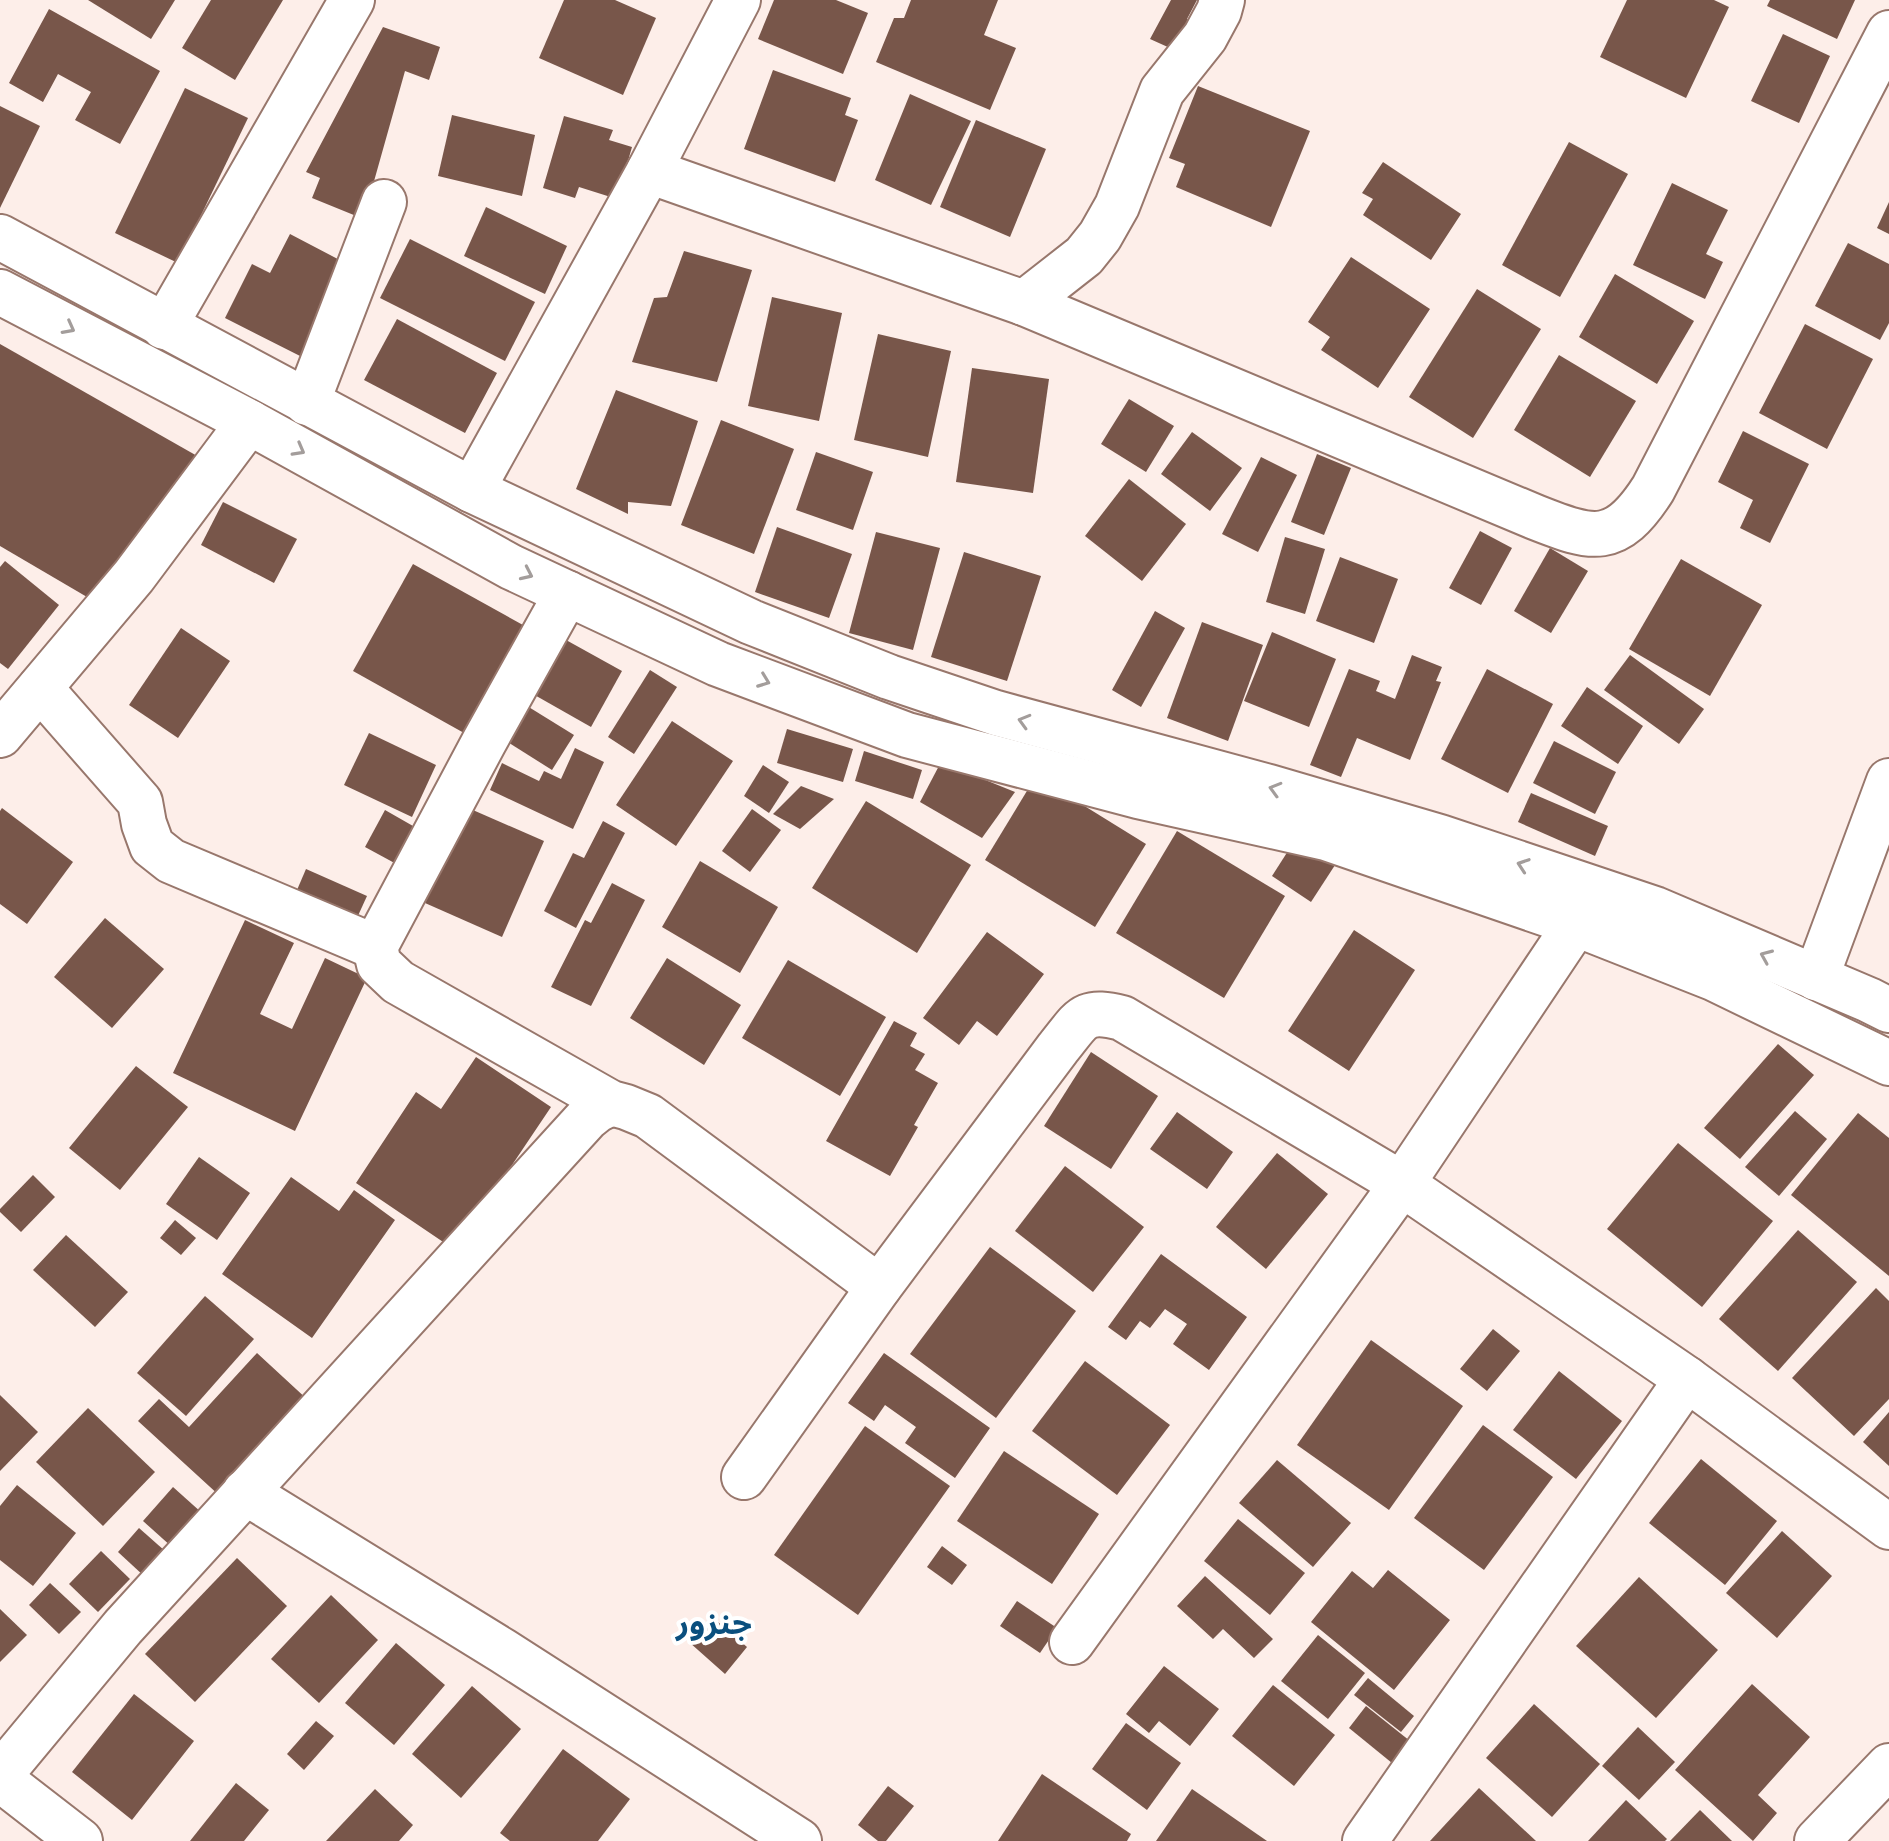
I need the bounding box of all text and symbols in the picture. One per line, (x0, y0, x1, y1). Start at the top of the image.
one-way arrow (61, 318, 75, 333)
one-way arrow (290, 440, 304, 456)
one-way arrow (519, 565, 533, 581)
one-way arrow (756, 671, 770, 688)
one-way arrow (1017, 714, 1031, 730)
one-way arrow (1268, 782, 1282, 798)
one-way arrow (1517, 859, 1531, 875)
one-way arrow (1760, 950, 1774, 966)
district label: جنزور (674, 1605, 752, 1642)

